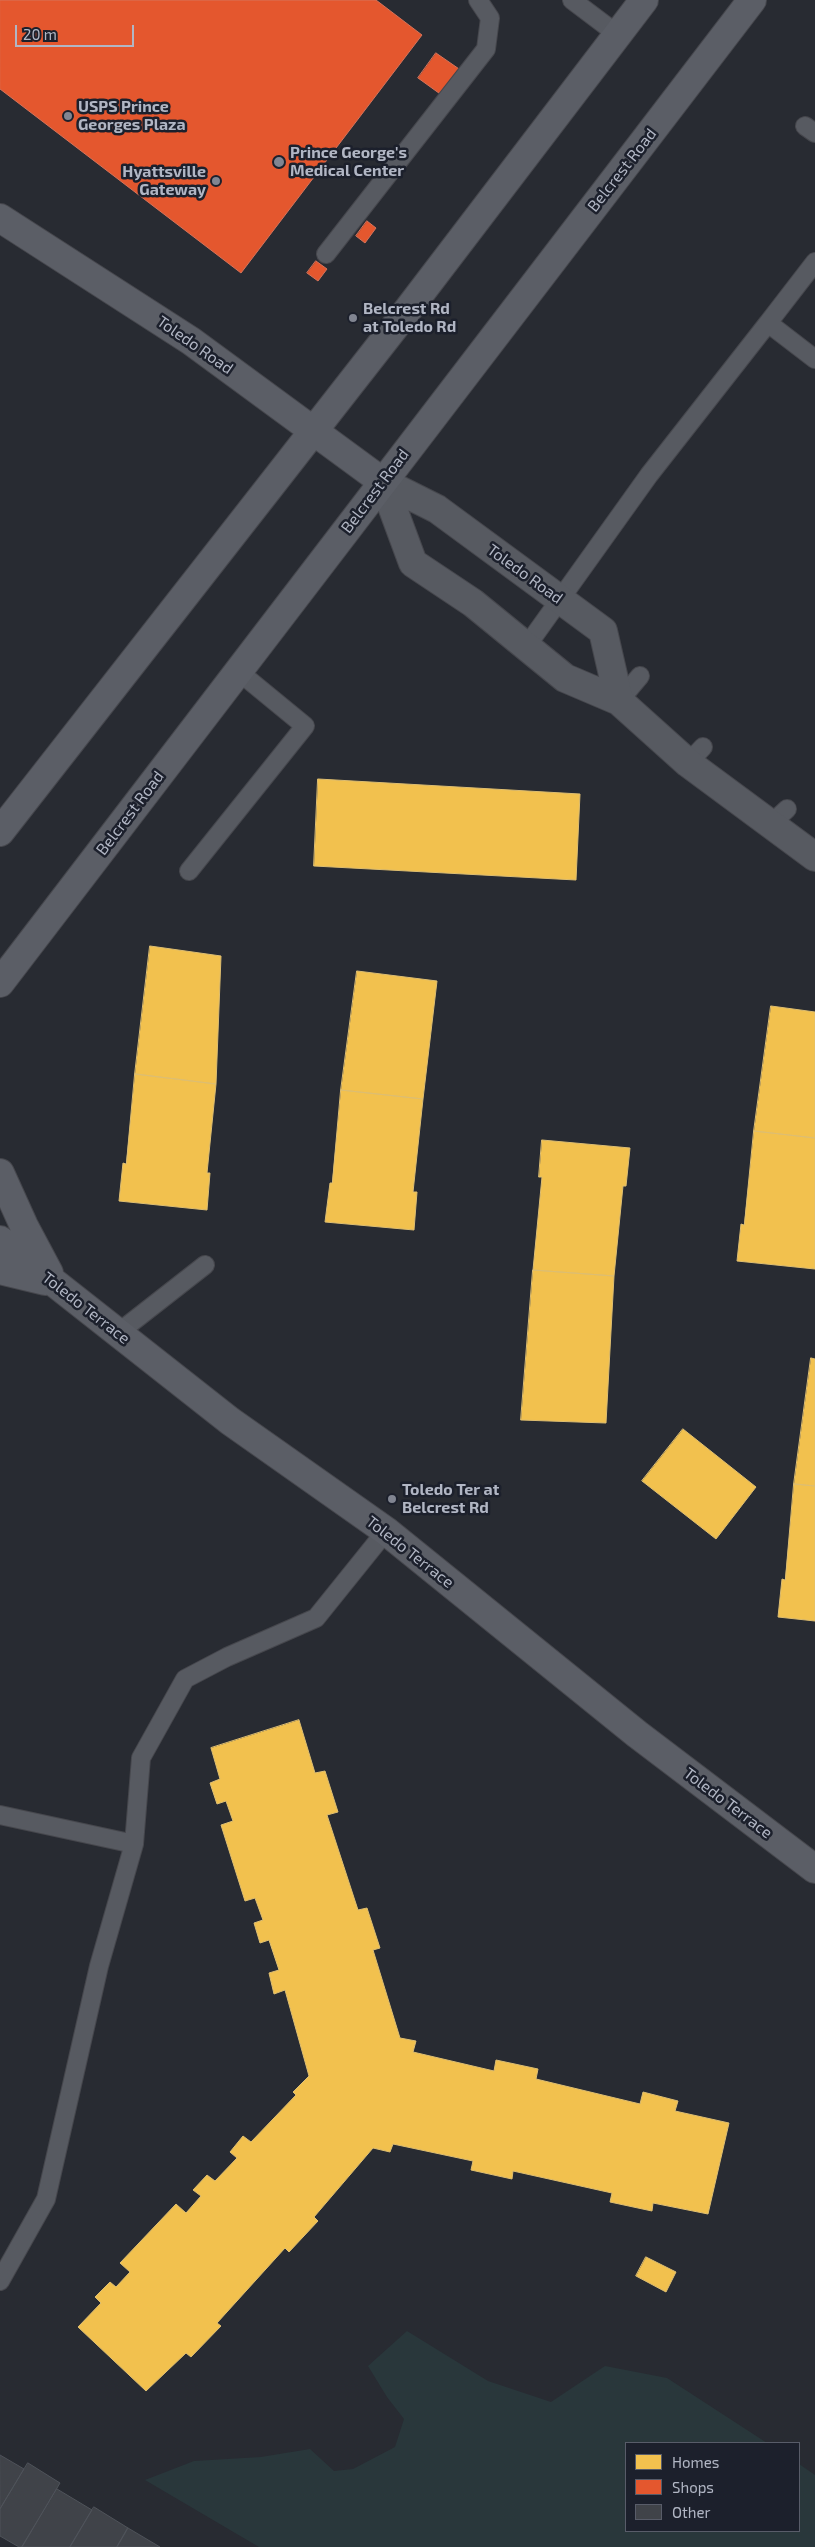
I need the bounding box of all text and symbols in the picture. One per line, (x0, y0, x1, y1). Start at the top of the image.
scale bar (18, 15, 136, 47)
text: 20 m (23, 25, 57, 43)
place label: USPS Prince Georges Plaza (78, 97, 186, 135)
marker: USPS Prince Georges Plaza (62, 110, 74, 122)
street label: Belcrest Road (583, 124, 661, 216)
place label: Prince George's Medical Center (290, 143, 407, 181)
marker: Prince George's Medical Center (272, 155, 286, 169)
place label: Hyattsville Gateway (122, 162, 206, 200)
marker: Hyattsville Gateway (210, 175, 222, 187)
place label: Belcrest Rd at Toledo Rd (363, 299, 456, 337)
street label: Toledo Road (153, 312, 237, 378)
marker: Belcrest Rd at Toledo Rd (347, 312, 359, 324)
street label: Belcrest Road (337, 445, 413, 537)
street label: Toledo Road (484, 540, 566, 608)
street label: Belcrest Road (92, 767, 168, 859)
street label: Toledo Terrace (38, 1268, 134, 1348)
place label: Toledo Ter at Belcrest Rd (402, 1480, 499, 1518)
marker: Toledo Ter at Belcrest Rd (386, 1493, 398, 1505)
street label: Toledo Terrace (362, 1512, 458, 1592)
street label: Toledo Terrace (680, 1764, 776, 1842)
legend (625, 2442, 800, 2532)
text: Homes (672, 2453, 719, 2471)
text: Shops (672, 2478, 714, 2496)
text: Other (672, 2503, 711, 2521)

